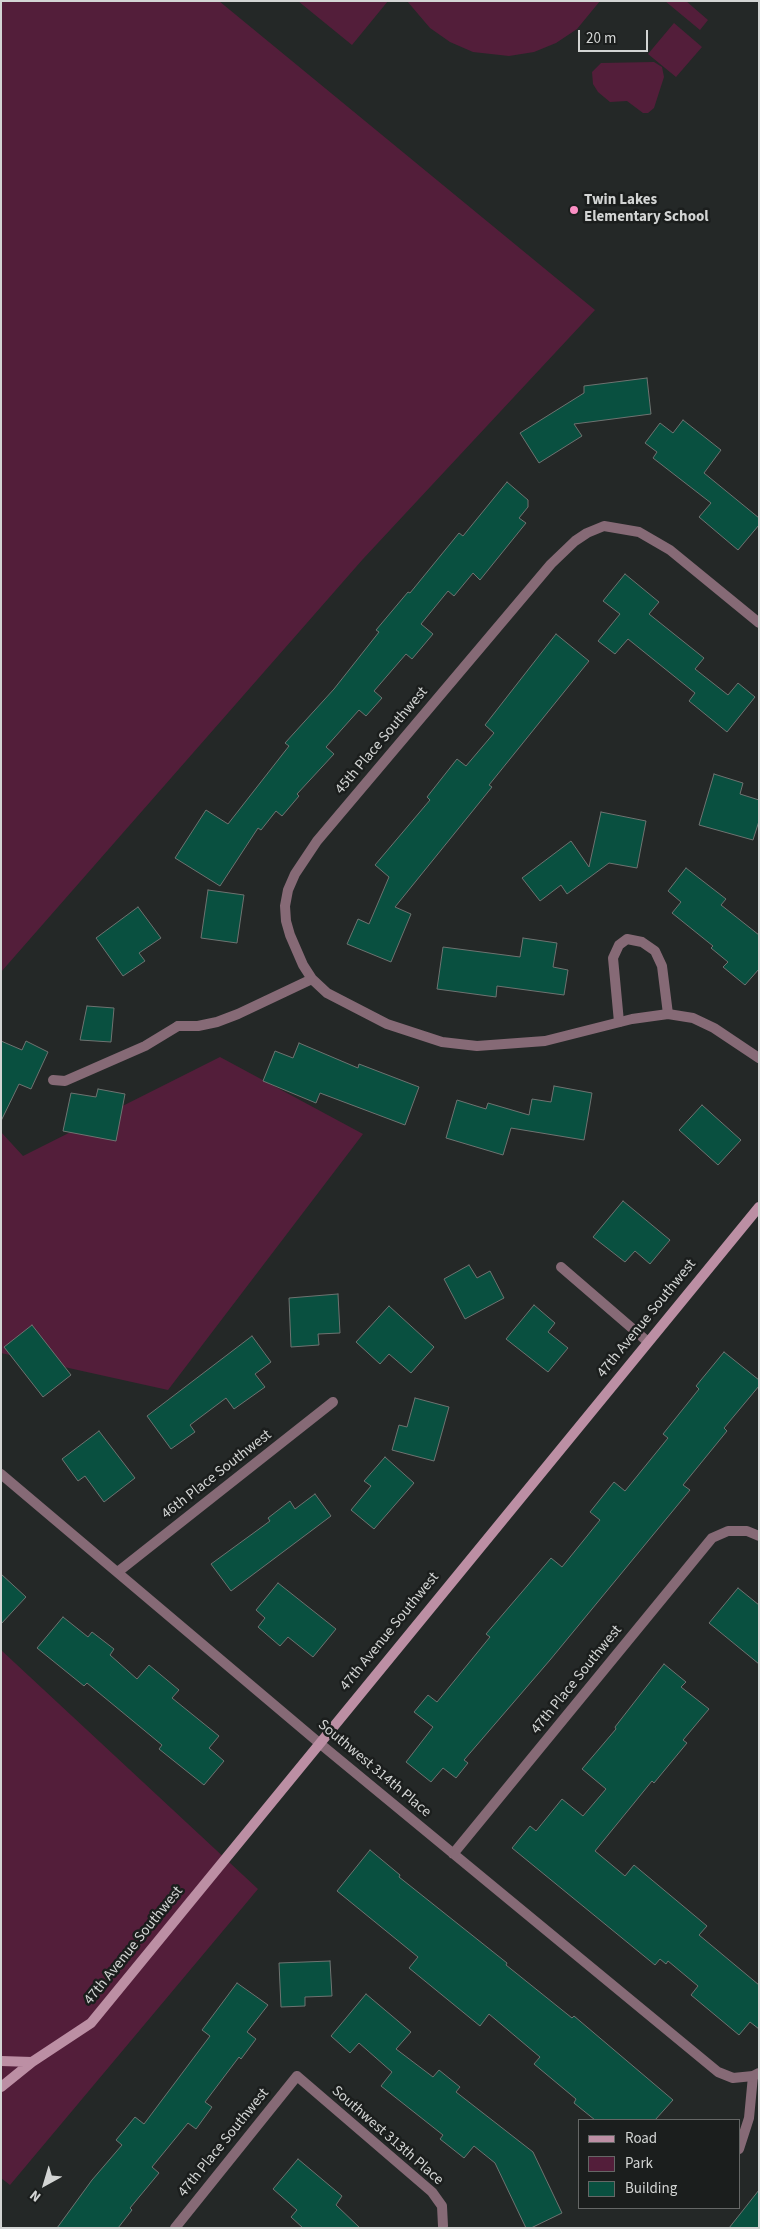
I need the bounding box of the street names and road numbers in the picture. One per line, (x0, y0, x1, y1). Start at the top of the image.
street label: 45th Place Southwest (332, 684, 432, 798)
street label: 47th Avenue Southwest (594, 1256, 700, 1382)
street label: 46th Place Southwest (158, 1426, 276, 1524)
street label: 47th Avenue Southwest (337, 1569, 443, 1695)
street label: 47th Place Southwest (528, 1622, 626, 1738)
street label: Southwest 314th Place (314, 1716, 434, 1822)
street label: 47th Avenue Southwest (81, 1883, 187, 2009)
street label: Southwest 313th Place (327, 2083, 447, 2189)
street label: 47th Place Southwest (175, 2085, 273, 2201)

